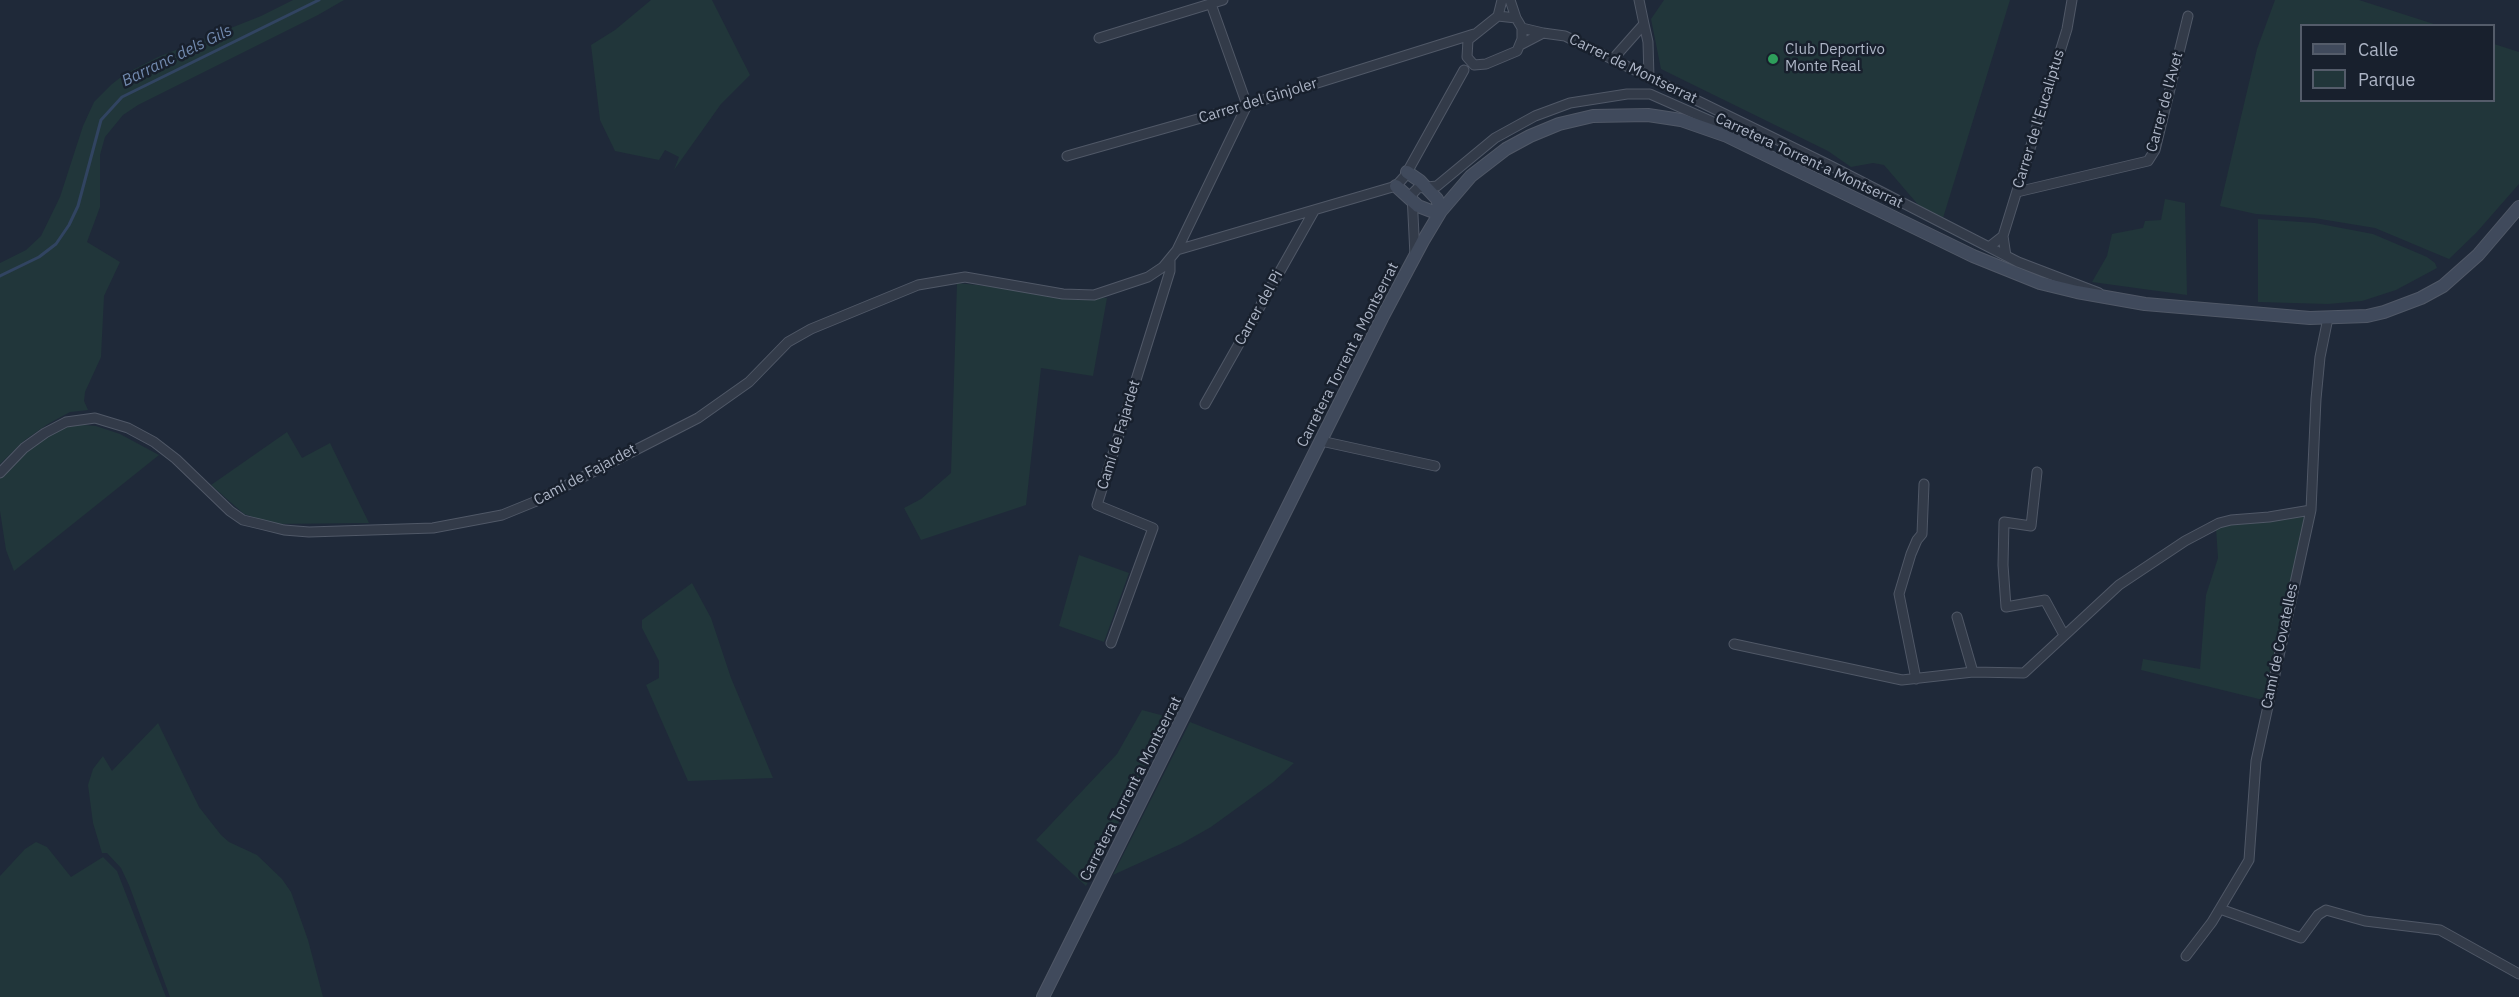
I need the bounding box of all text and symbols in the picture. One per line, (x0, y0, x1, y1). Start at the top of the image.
water label: Barranc dels Gils (119, 21, 235, 91)
legend (2300, 24, 2495, 102)
street label: Carrer de Montserrat (1566, 30, 1700, 108)
text: Calle (2358, 38, 2398, 61)
place label: Club Deportivo Monte Real (1785, 41, 1885, 76)
street label: Carrer de l'Eucaliptus (2009, 47, 2069, 191)
street label: Carrer de l'Avet (2143, 50, 2187, 154)
marker: Club Deportivo Monte Real (1766, 52, 1780, 66)
text: Parque (2358, 68, 2415, 91)
street label: Carrer del Ginjoler (1197, 74, 1319, 128)
street label: Carretera Torrent a Montserrat (1712, 110, 1906, 212)
street label: Carretera Torrent a Montserrat (1293, 260, 1403, 450)
street label: Carrer del Pi (1231, 267, 1287, 349)
street label: Camí de Fajardet (1094, 378, 1144, 492)
street label: Camí de Fajardet (531, 440, 639, 510)
street label: Camí de Covatelles (2258, 581, 2302, 711)
street label: Carretera Torrent a Montserrat (1076, 694, 1186, 884)

